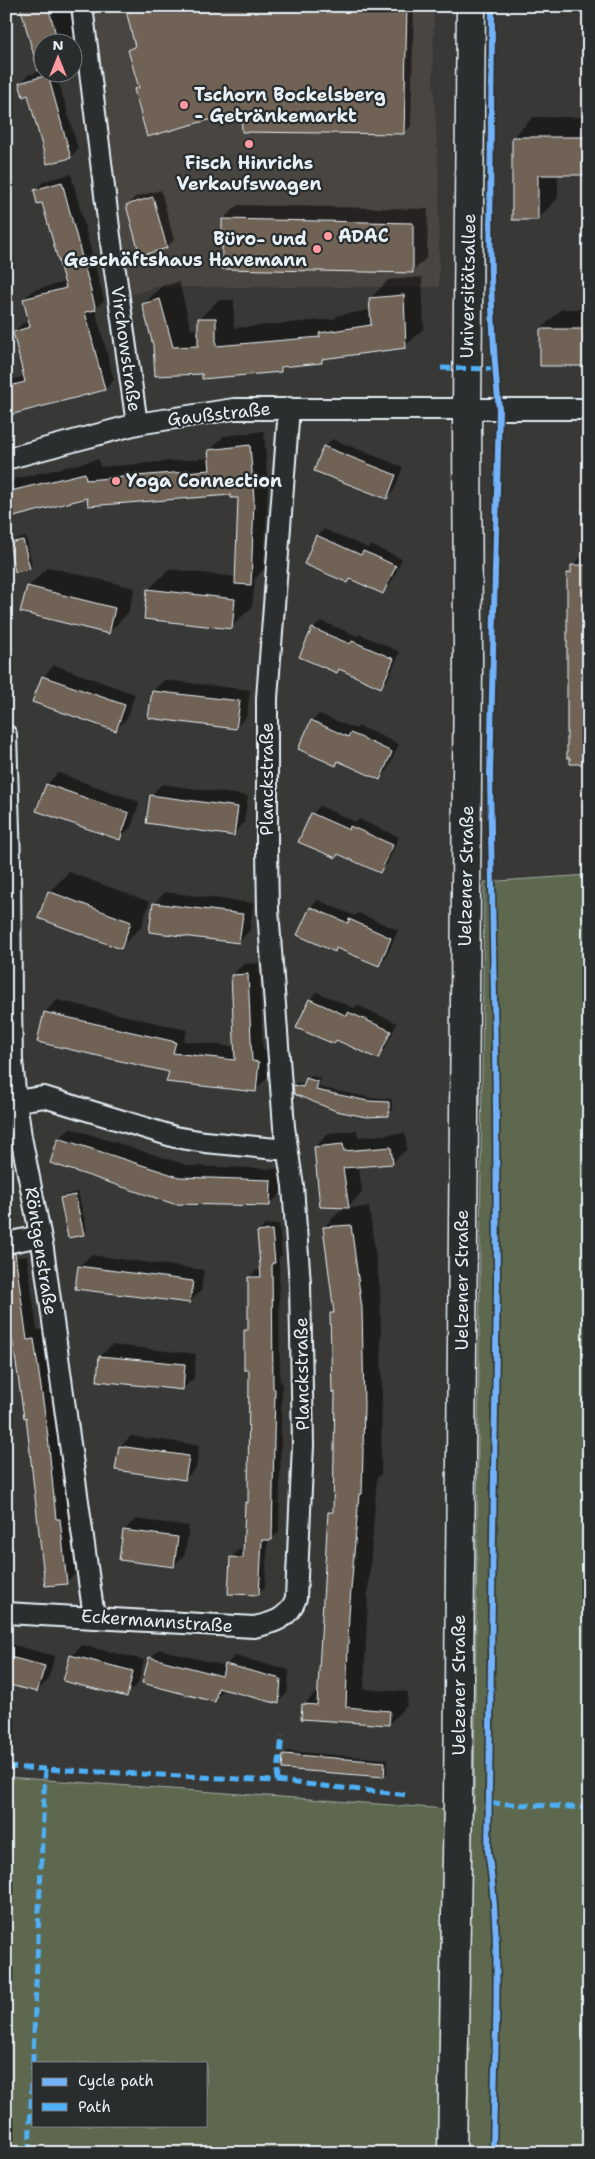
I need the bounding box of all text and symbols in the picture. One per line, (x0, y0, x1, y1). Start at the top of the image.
north arrow (32, 32, 82, 82)
text: N (52, 36, 64, 54)
place label: Tschorn Bockelsberg - Getränkemarkt (194, 83, 386, 128)
marker: Tschorn Bockelsberg - Getränkemarkt (178, 99, 190, 111)
marker: Fisch Hinrichs Verkaufswagen (243, 138, 255, 150)
place label: Fisch Hinrichs Verkaufswagen (176, 151, 322, 196)
street label: Universitätsallee (455, 213, 481, 359)
place label: ADAC (338, 224, 389, 248)
place label: Büro- und Geschäftshaus Havemann (64, 227, 307, 272)
marker: ADAC (322, 230, 334, 242)
marker: Büro- und Geschäftshaus Havemann (311, 243, 323, 255)
street label: Virchowstraße (105, 284, 147, 414)
street label: Gaußstraße (166, 397, 272, 431)
place label: Yoga Connection (126, 469, 282, 493)
marker: Yoga Connection (110, 475, 122, 487)
street label: Planckstraße (255, 722, 279, 836)
street label: Uelzener Straße (453, 805, 479, 947)
street label: Röntgenstraße (19, 1185, 63, 1317)
street label: Uelzener Straße (450, 1209, 474, 1351)
street label: Planckstraße (289, 1317, 315, 1431)
street label: Eckermannstraße (80, 1604, 234, 1638)
street label: Uelzener Straße (447, 1614, 471, 1756)
legend (32, 2062, 208, 2126)
text: Cycle path (78, 2071, 154, 2091)
text: Path (78, 2097, 111, 2117)

